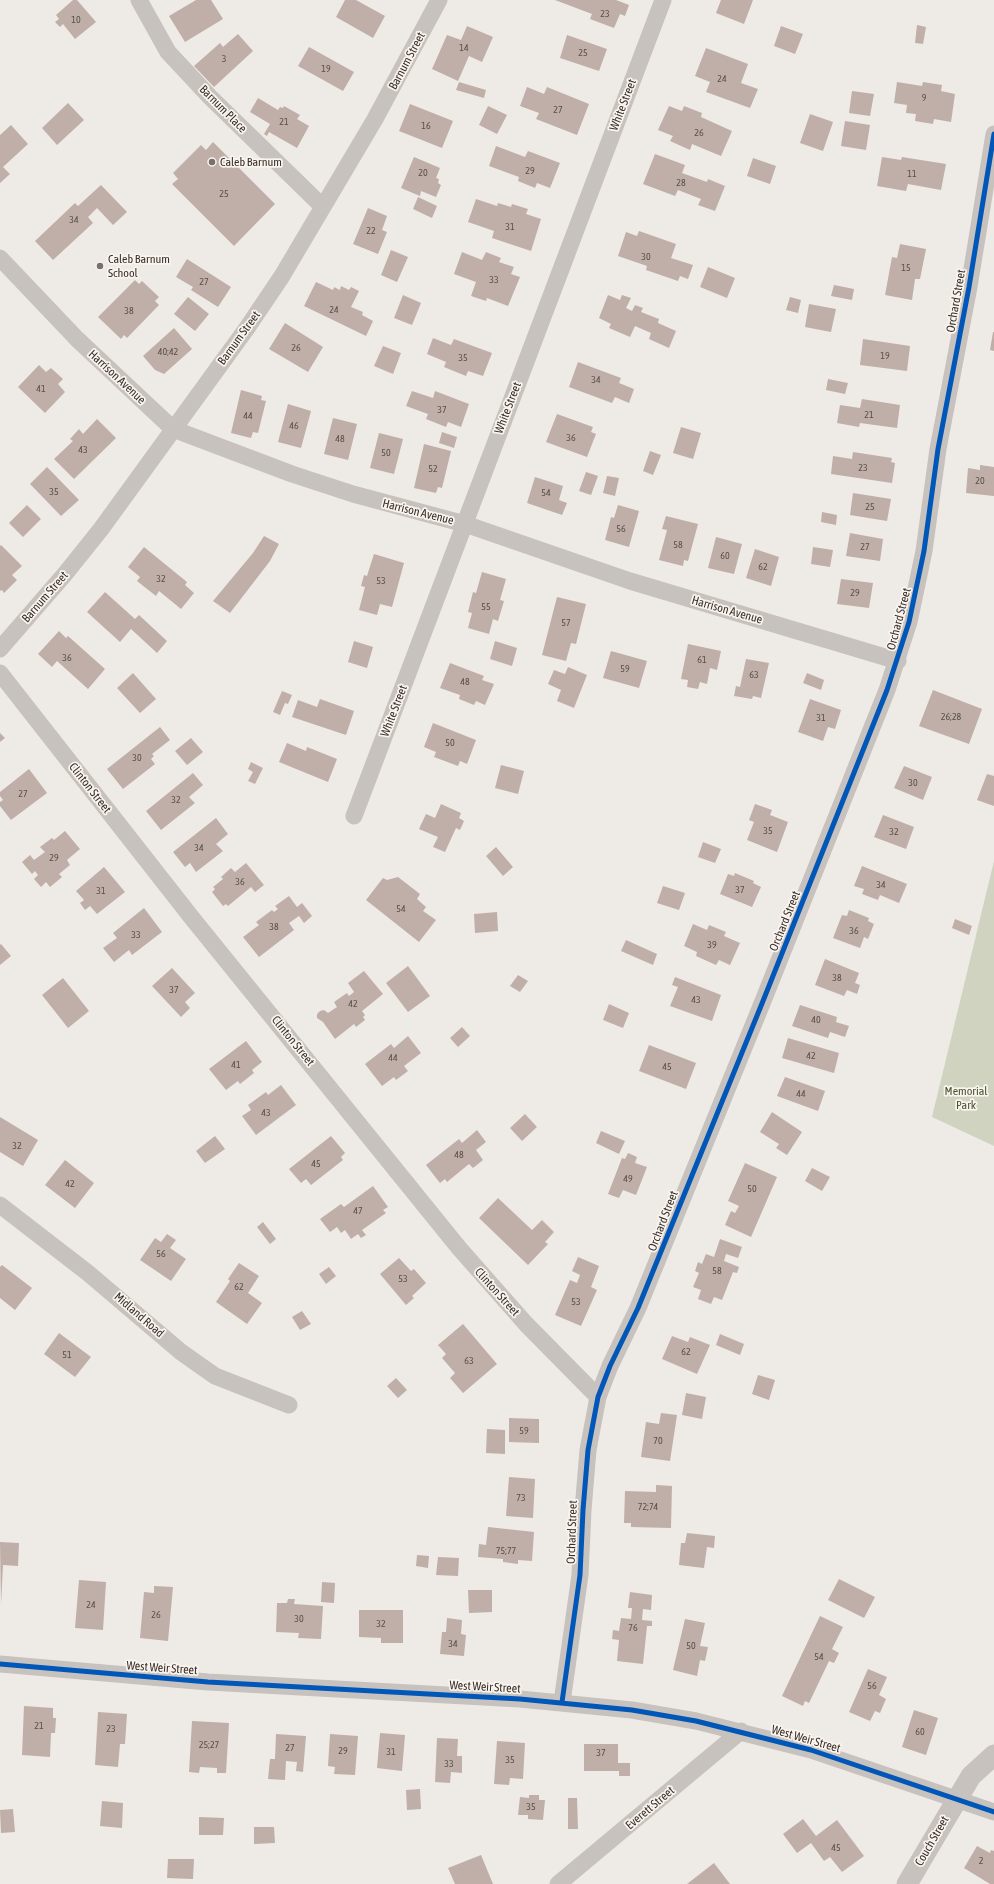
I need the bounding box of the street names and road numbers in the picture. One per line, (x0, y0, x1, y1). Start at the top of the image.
street label: Barnum Street (386, 30, 428, 92)
street label: White Street (607, 77, 639, 133)
street label: Barnum Place (196, 82, 250, 136)
street label: Orchard Street (943, 268, 969, 334)
street label: Barnum Street (215, 308, 263, 368)
street label: Harrison Avenue (85, 347, 149, 407)
street label: White Street (492, 380, 524, 436)
street label: Harrison Avenue (381, 496, 455, 528)
street label: Barnum Street (19, 568, 71, 626)
street label: Orchard Street (884, 586, 914, 652)
street label: Harrison Avenue (690, 593, 764, 627)
street label: White Street (378, 683, 410, 739)
street label: Clinton Street (66, 760, 114, 816)
street label: Orchard Street (766, 889, 804, 953)
street label: Clinton Street (269, 1013, 317, 1069)
street label: Orchard Street (645, 1189, 681, 1253)
street label: Clinton Street (472, 1265, 522, 1319)
street label: Midland Road (111, 1289, 167, 1341)
street label: Orchard Street (564, 1500, 580, 1564)
street label: West Weir Street (126, 1658, 198, 1678)
street label: West Weir Street (449, 1678, 521, 1696)
street label: West Weir Street (770, 1722, 842, 1756)
street label: Everett Street (623, 1783, 677, 1833)
street label: Couch Street (912, 1814, 952, 1868)

